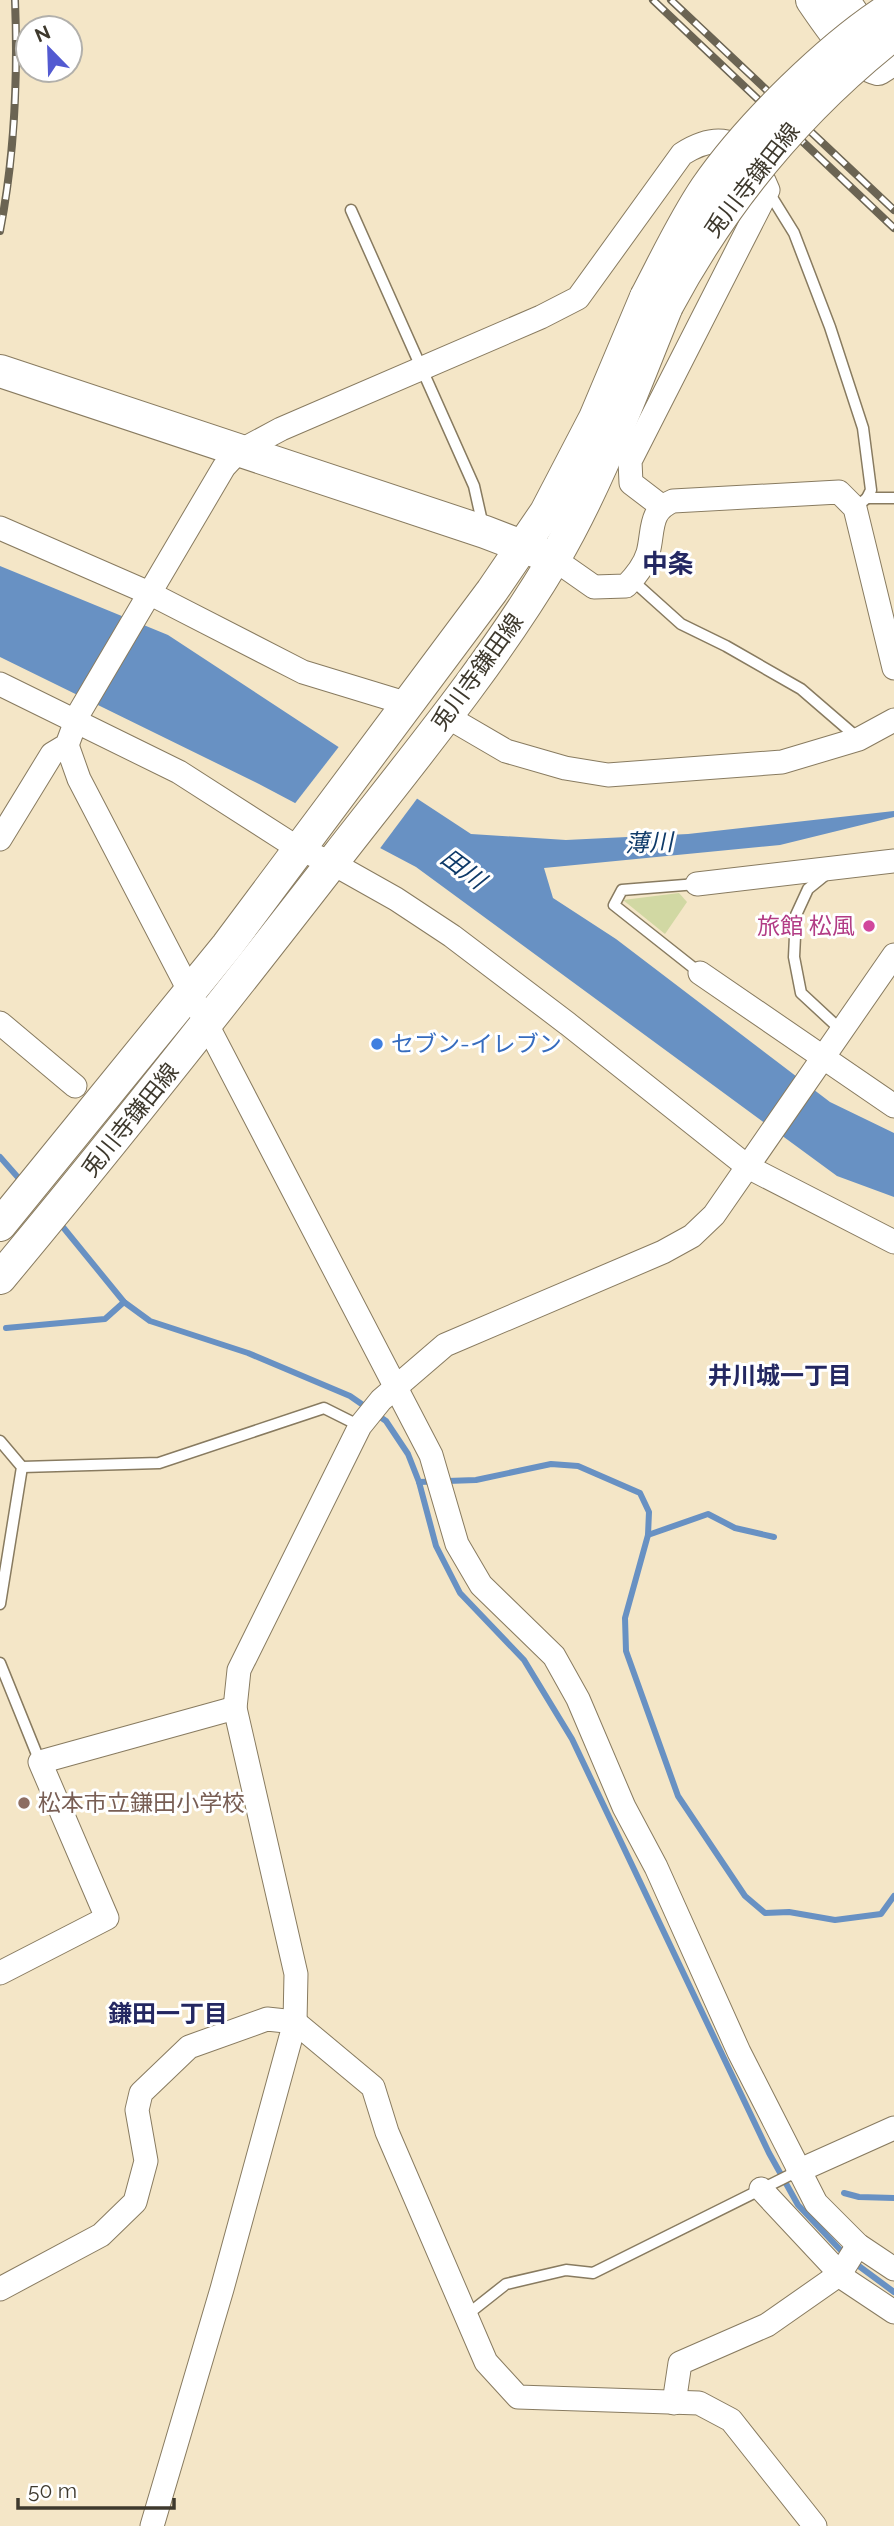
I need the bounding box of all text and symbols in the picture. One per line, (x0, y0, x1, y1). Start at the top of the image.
north arrow (14, 14, 84, 84)
text: N (31, 20, 53, 46)
street label: 兎川寺鎌田線 (698, 117, 805, 242)
district label: 中条 (642, 549, 694, 579)
street label: 兎川寺鎌田線 (425, 608, 528, 735)
water label: 薄川 (624, 827, 676, 858)
water label: 田川 (435, 843, 494, 896)
place label: 旅館 松風 (757, 912, 855, 939)
marker: 旅館 松風 (861, 918, 877, 934)
place label: セブン-イレブン (391, 1030, 562, 1057)
marker: セブン-イレブン (369, 1036, 385, 1052)
street label: 兎川寺鎌田線 (76, 1058, 184, 1182)
district label: 井川城一丁目 (708, 1361, 852, 1390)
place label: 松本市立鎌田小学校 (38, 1789, 245, 1816)
marker: 松本市立鎌田小学校 (16, 1795, 32, 1811)
district label: 鎌田一丁目 (108, 1999, 228, 2028)
scale bar (18, 2466, 173, 2510)
text: 50 m (28, 2478, 77, 2503)

